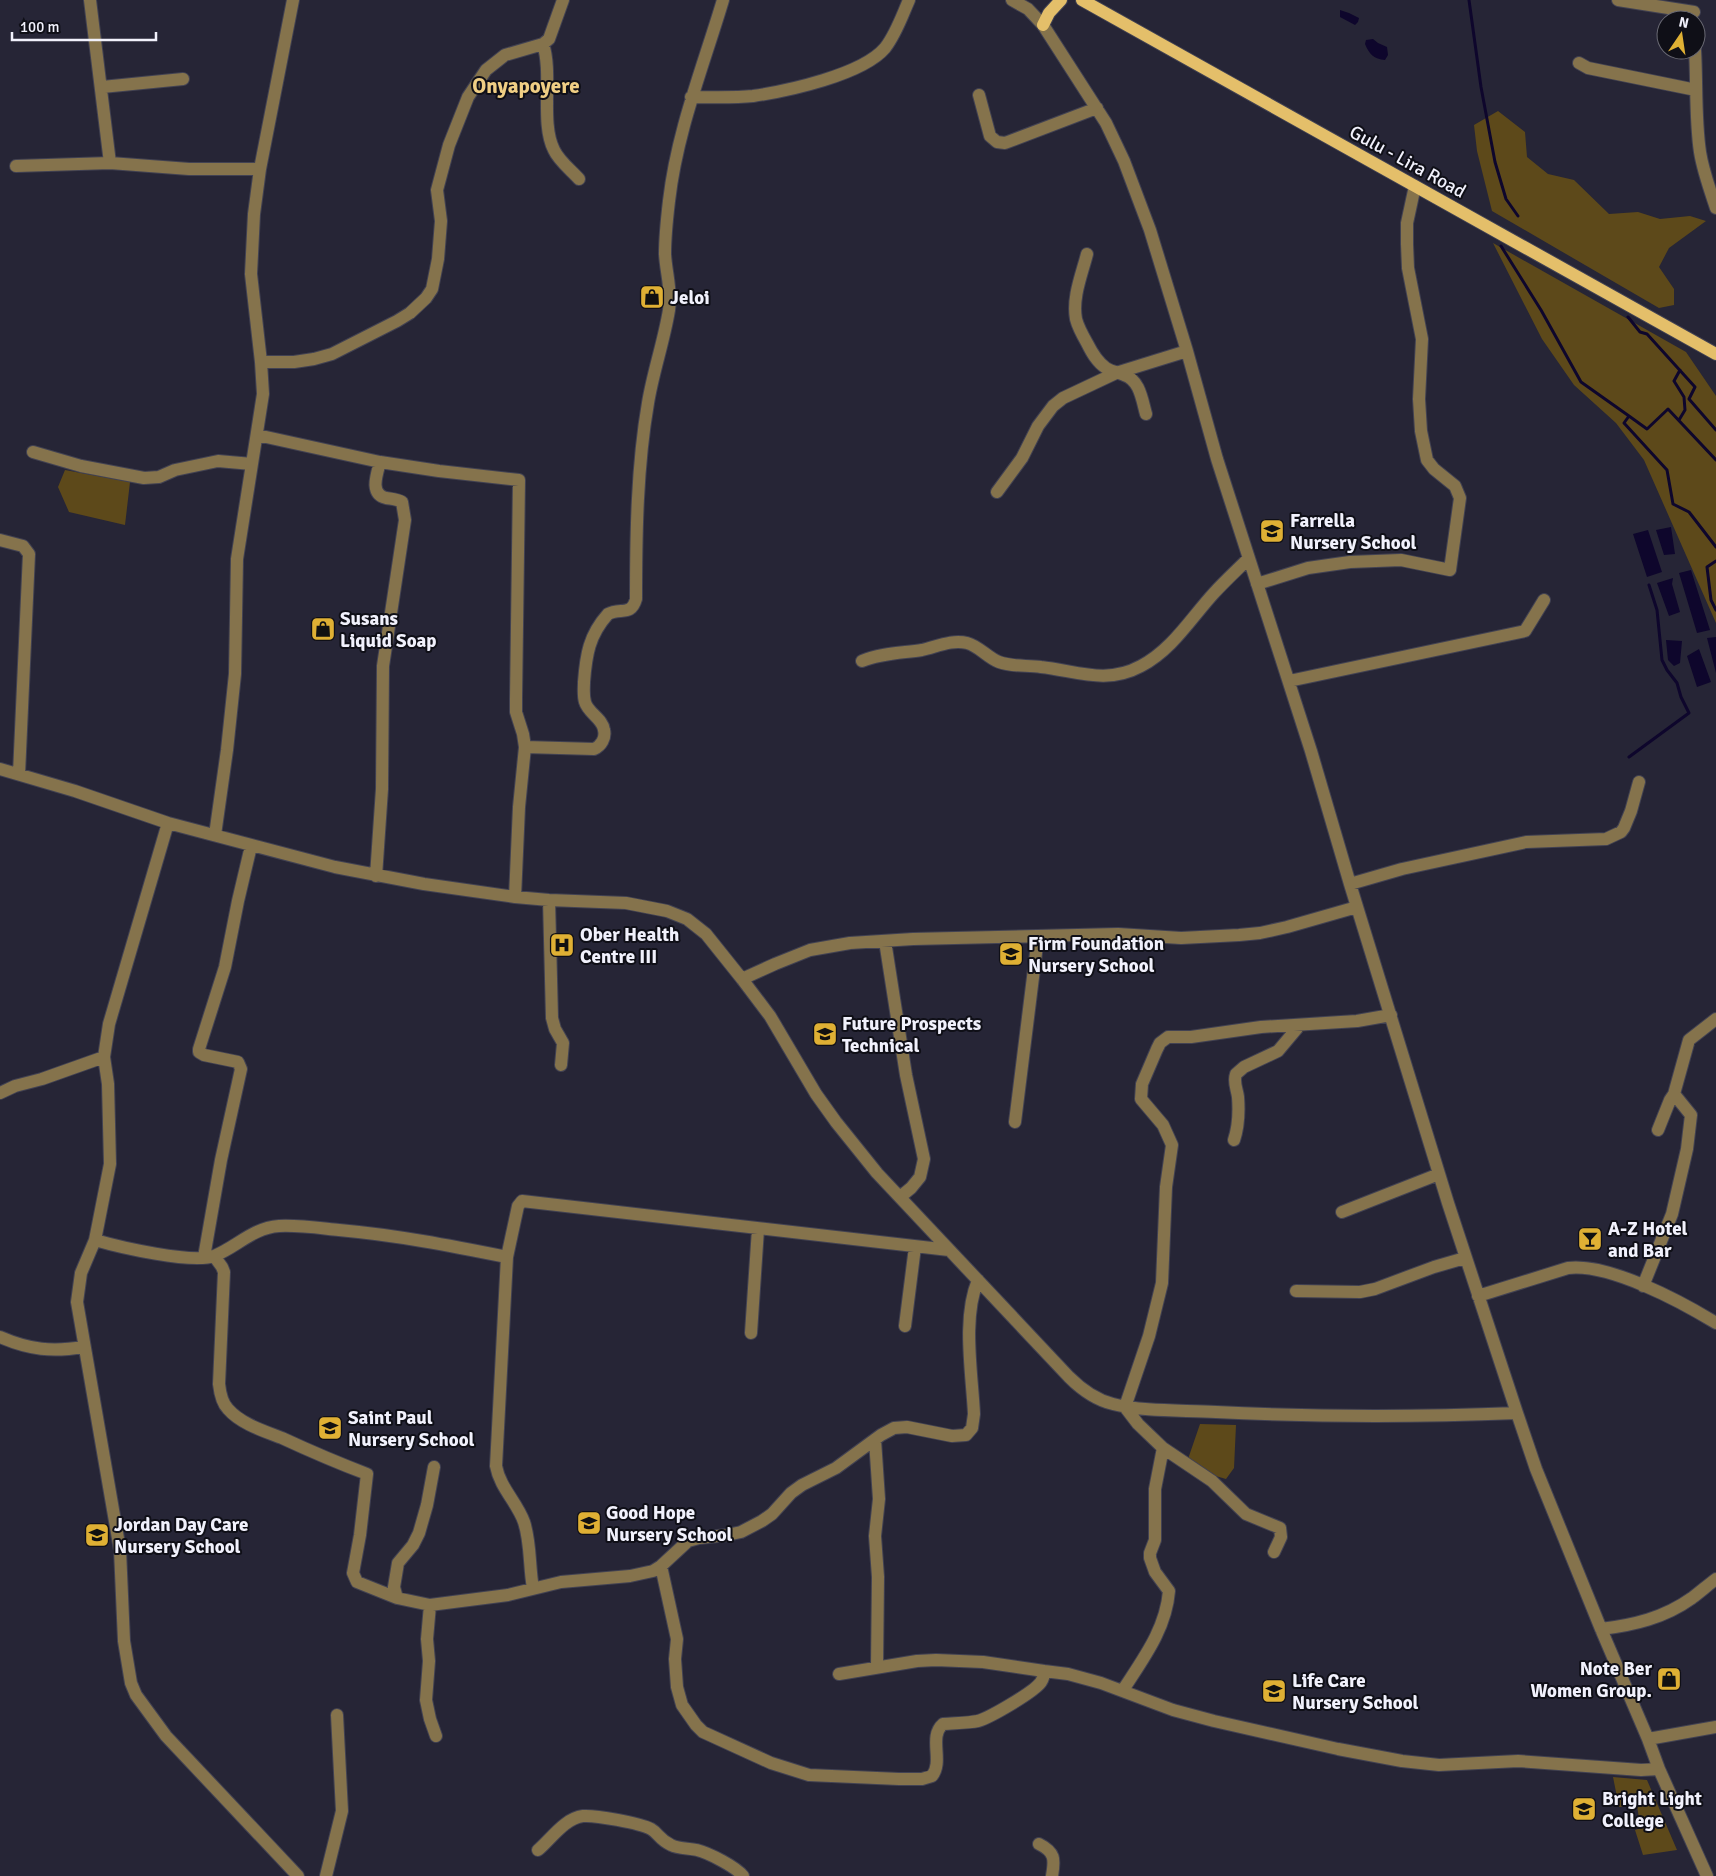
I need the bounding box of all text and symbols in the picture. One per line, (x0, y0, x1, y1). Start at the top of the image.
scale bar (12, 10, 156, 42)
north arrow (1656, 10, 1706, 60)
text: N (1677, 13, 1690, 32)
text: 100 m (20, 18, 60, 36)
district label: Onyapoyere (472, 73, 580, 99)
street label: Gulu - Lira Road (1345, 120, 1470, 204)
shop icon: Jeloi (639, 284, 665, 310)
place label: Jeloi (670, 286, 710, 310)
place label: Farrella Nursery School (1290, 509, 1417, 555)
school or university icon: Farrella Nursery School (1259, 518, 1285, 544)
place label: Susans Liquid Soap (340, 607, 437, 653)
shop icon: Susans Liquid Soap (310, 616, 336, 642)
place label: Ober Health Centre III (580, 923, 679, 969)
hospital icon: Ober Health Centre III (549, 932, 575, 958)
place label: Firm Foundation Nursery School (1028, 932, 1164, 978)
school or university icon: Firm Foundation Nursery School (998, 941, 1024, 967)
place label: Future Prospects Technical (842, 1012, 981, 1058)
school or university icon: Future Prospects Technical (812, 1021, 838, 1047)
place label: A-Z Hotel and Bar (1608, 1217, 1688, 1263)
bar icon: A-Z Hotel and Bar (1577, 1226, 1603, 1252)
place label: Saint Paul Nursery School (348, 1406, 475, 1452)
school or university icon: Saint Paul Nursery School (317, 1415, 343, 1441)
place label: Good Hope Nursery School (606, 1501, 733, 1547)
school or university icon: Good Hope Nursery School (576, 1510, 602, 1536)
place label: Jordan Day Care Nursery School (114, 1513, 248, 1559)
school or university icon: Jordan Day Care Nursery School (84, 1522, 110, 1548)
place label: Note Ber Women Group. (1531, 1657, 1652, 1703)
shop icon: Note Ber Women Group. (1656, 1666, 1682, 1692)
place label: Life Care Nursery School (1292, 1669, 1419, 1715)
school or university icon: Life Care Nursery School (1261, 1678, 1287, 1704)
place label: Bright Light College (1602, 1787, 1702, 1833)
school or university icon: Bright Light College (1571, 1796, 1597, 1822)

